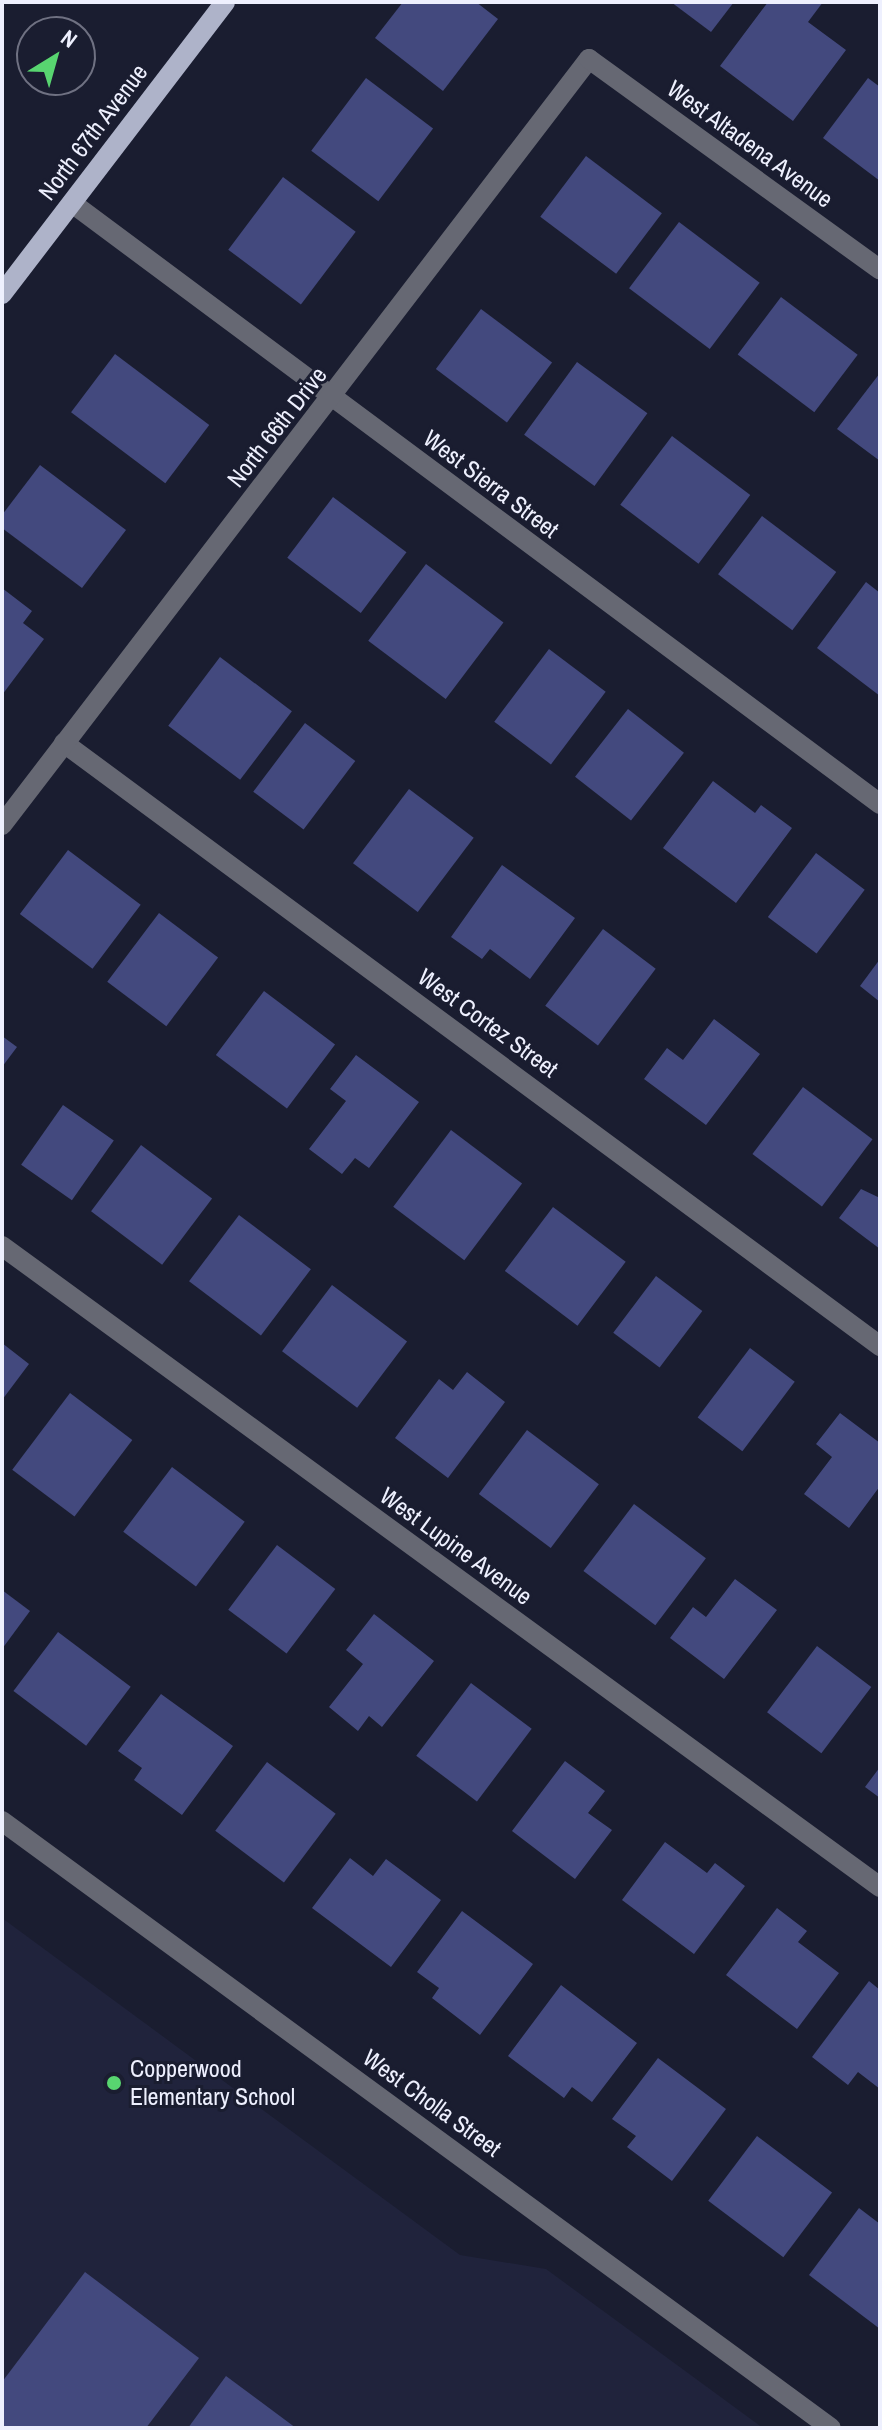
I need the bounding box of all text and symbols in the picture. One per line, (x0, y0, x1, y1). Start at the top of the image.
north arrow (16, 16, 96, 96)
text: N (55, 23, 83, 54)
street label: North 67th Avenue (32, 58, 154, 206)
street label: West Altadena Avenue (661, 74, 839, 214)
street label: North 66th Drive (221, 361, 333, 493)
street label: West Sierra Street (418, 424, 564, 544)
street label: West Cortez Street (412, 963, 564, 1083)
street label: West Lupine Avenue (374, 1481, 538, 1611)
street label: West Cholla Street (357, 2043, 507, 2163)
place label: Copperwood Elementary School (130, 2055, 295, 2111)
marker: Copperwood Elementary School (105, 2074, 123, 2092)

